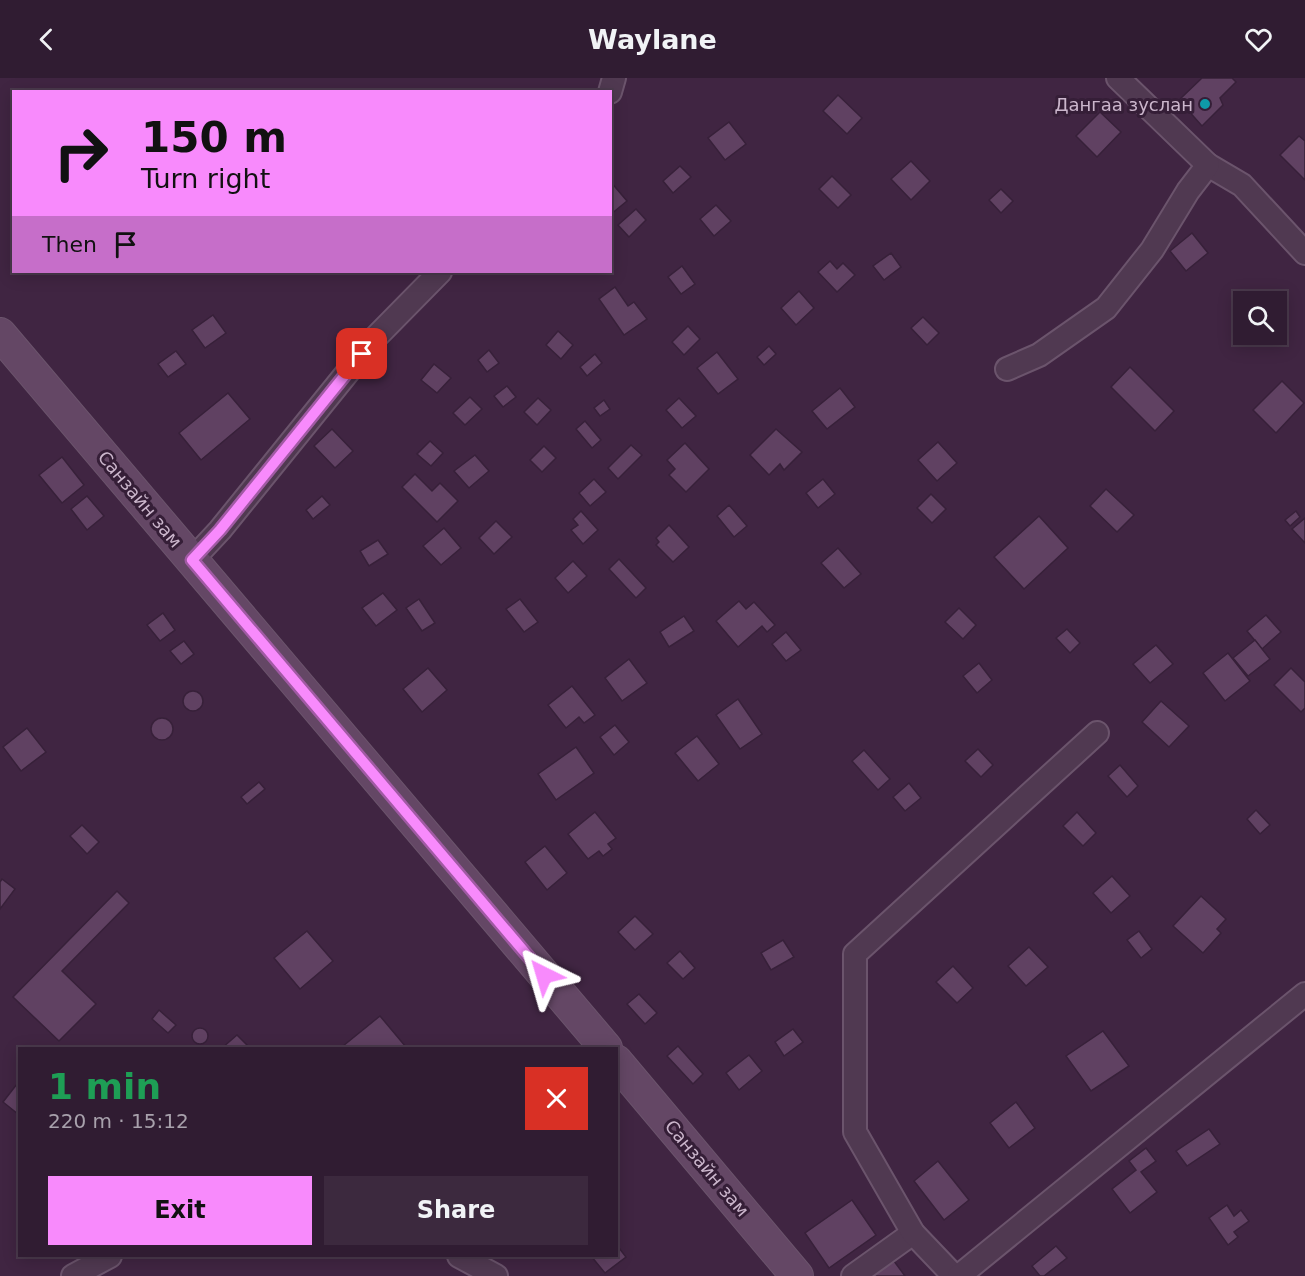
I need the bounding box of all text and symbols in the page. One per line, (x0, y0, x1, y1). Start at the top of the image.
icon: back (30, 23, 63, 56)
icon: heart (1242, 23, 1275, 56)
text: Waylane (588, 24, 717, 55)
place label: Дангаа зуслан (1054, 94, 1193, 115)
marker: Дангаа зуслан (1198, 97, 1212, 111)
text: 150 m (141, 113, 287, 162)
icon: right (42, 114, 120, 192)
text: Turn right (141, 163, 270, 194)
icon: arrive (109, 228, 142, 261)
text: Then (42, 232, 97, 257)
map controls (1233, 291, 1287, 345)
button: search (1233, 291, 1287, 345)
pin (336, 328, 387, 379)
icon: arrive (345, 337, 378, 370)
street label: Санзайн зам (94, 447, 186, 551)
position arrow (512, 943, 576, 1007)
text: 1 min (48, 1066, 161, 1107)
button: close (525, 1067, 588, 1130)
text: 220 m · 15:12 (48, 1109, 189, 1133)
street label: Санзайн зам (661, 1116, 753, 1220)
button: Exit (48, 1176, 312, 1245)
button: Share (324, 1176, 588, 1245)

